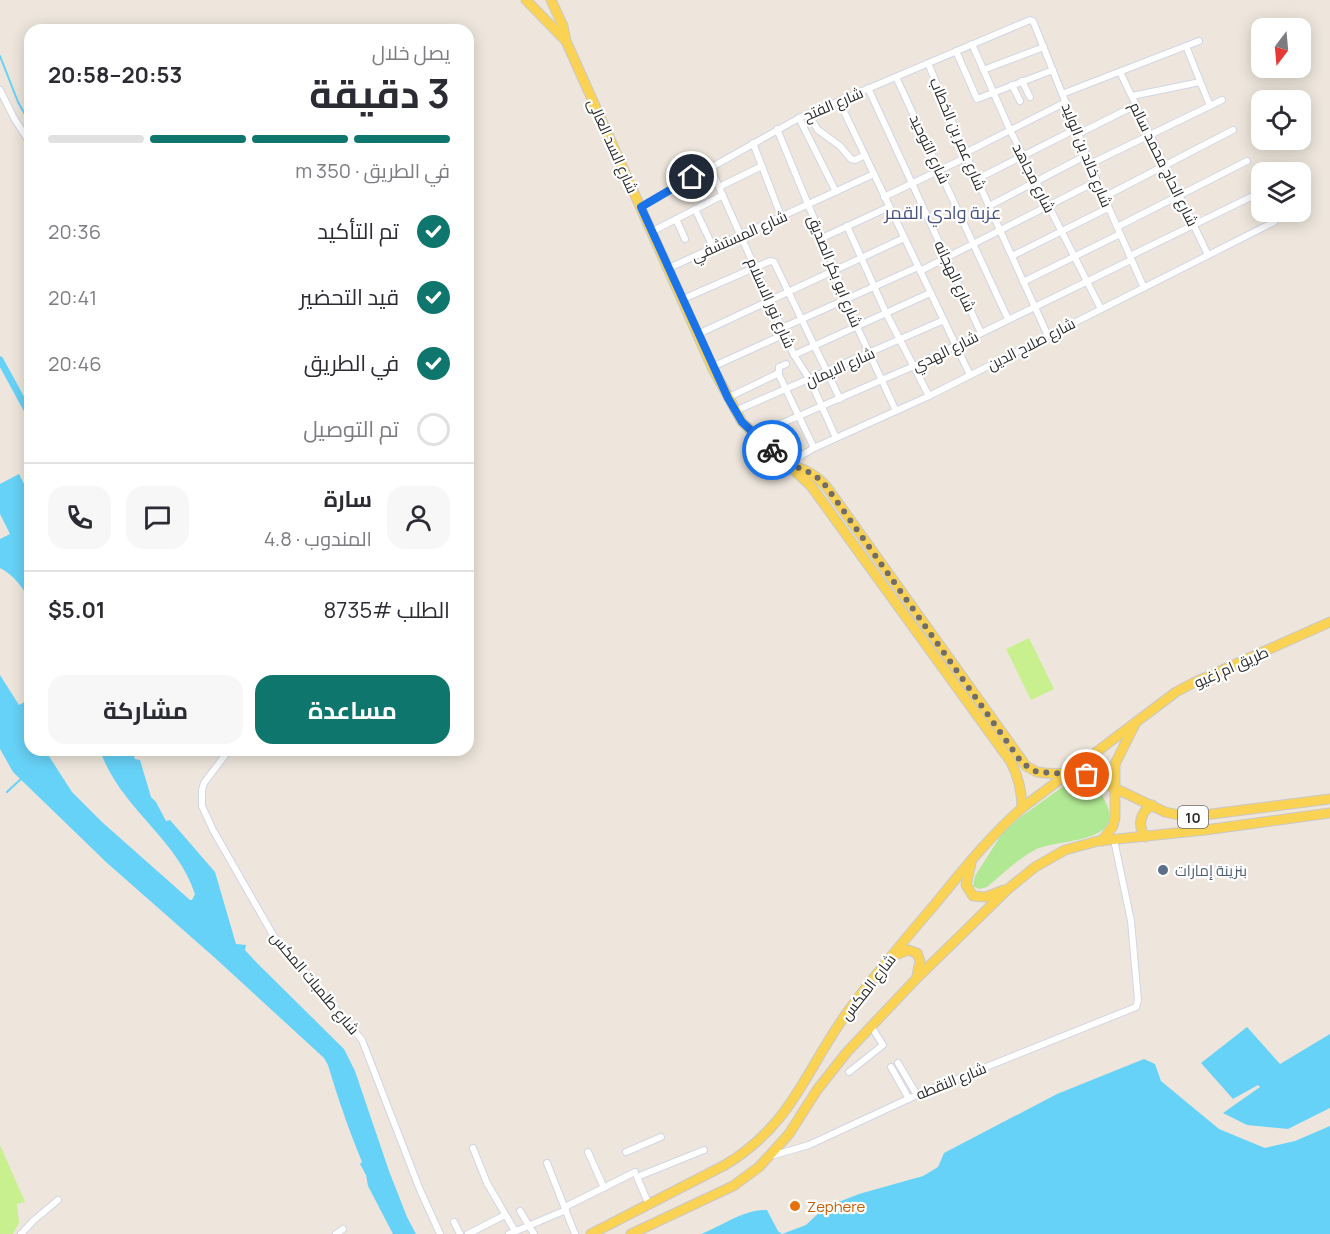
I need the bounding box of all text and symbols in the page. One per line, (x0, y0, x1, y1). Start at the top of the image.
north arrow (1251, 18, 1311, 78)
map controls (1251, 18, 1311, 222)
text: يصل خلال (372, 39, 450, 66)
text: 20:53–20:58 (48, 60, 182, 90)
text: 3 دقيقة (309, 66, 450, 120)
street label: شارع عمر بن الخطاب (924, 74, 991, 194)
street label: شارع الفتح (800, 82, 867, 127)
button: locate (1251, 90, 1311, 150)
street label: شارع السد العالى (582, 95, 643, 197)
street label: شارع الحاج محمد سالم (1124, 98, 1203, 230)
street label: شارع خالد بن الوليد (1056, 100, 1117, 211)
street label: شارع التوحيد (904, 111, 955, 187)
street label: شارع مجاهد (1007, 140, 1060, 217)
pin (666, 151, 717, 202)
text: في الطريق · 350 m (295, 157, 450, 184)
icon: home (675, 160, 708, 193)
button: layers (1251, 162, 1311, 222)
district label: عزبة وادي القمر (884, 200, 1001, 227)
street label: شارع المستشفي (687, 205, 791, 268)
street label: شارع ابو بكر الصديق (802, 212, 867, 331)
icon: check (417, 215, 450, 248)
text: تم التأكيد (317, 216, 399, 246)
text: 20:36 (48, 218, 101, 245)
street label: شارع الهجانه (928, 237, 981, 315)
street label: شارع نور الاسلام (741, 254, 800, 352)
icon: check (417, 281, 450, 314)
text: قيد التحضير (299, 282, 399, 312)
text: 20:41 (48, 284, 97, 311)
street label: شارع صلاح الدين (983, 313, 1079, 376)
street label: شارع الهدي (908, 326, 983, 378)
street label: شارع الايمان (802, 342, 879, 393)
icon: check (417, 347, 450, 380)
text: في الطريق (304, 348, 399, 378)
text: 20:46 (48, 350, 102, 377)
text: تم التوصيل (303, 414, 399, 444)
courier (742, 420, 802, 480)
icon: bike (756, 434, 789, 467)
text: سارة (324, 484, 372, 514)
button: phone (48, 486, 111, 549)
button: chat (126, 486, 189, 549)
button: person (387, 486, 450, 549)
text: المندوب · 4.8 (264, 525, 372, 552)
text: $5.01 (48, 595, 106, 625)
text: الطلب #8735 (323, 595, 450, 625)
street label: طريق ام زغيو (1190, 641, 1272, 693)
button: مشاركة (48, 675, 243, 744)
button: مساعدة (255, 675, 450, 744)
pin (1061, 749, 1112, 800)
icon: bag (1070, 758, 1103, 791)
road number: 10 (1178, 806, 1208, 828)
place label: بنزينة إمارات (1175, 860, 1247, 881)
marker: بنزينة إمارات (1156, 863, 1170, 877)
street label: شارع طلمبات المكس (265, 927, 364, 1040)
street label: شارع المكس (835, 949, 901, 1025)
street label: شارع النقطه (913, 1057, 990, 1106)
place label: Zephere (807, 1196, 866, 1217)
marker: Zephere (788, 1199, 802, 1213)

